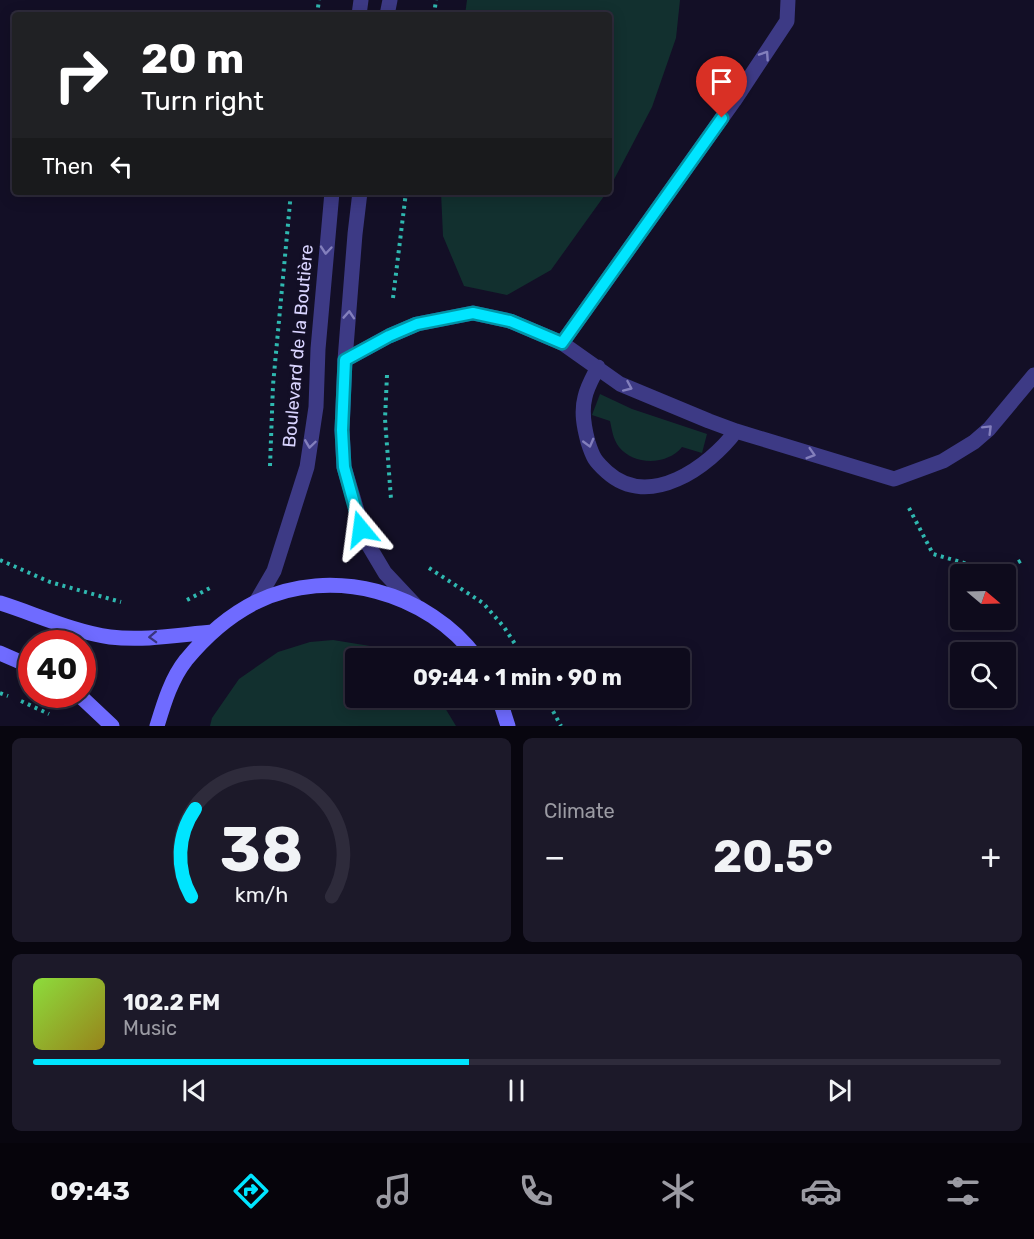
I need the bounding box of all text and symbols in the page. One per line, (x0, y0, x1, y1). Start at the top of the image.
text: 20 m (141, 34, 244, 84)
icon: right (42, 36, 120, 114)
one-way arrow (758, 50, 769, 61)
pin (696, 56, 747, 118)
icon: arrive (705, 65, 738, 98)
text: Turn right (141, 85, 264, 117)
icon: left (105, 150, 138, 183)
text: Then (42, 153, 93, 180)
street label: Boulevard de la Boutière (278, 243, 318, 449)
one-way arrow (320, 246, 333, 255)
one-way arrow (342, 311, 355, 320)
one-way arrow (622, 380, 633, 392)
one-way arrow (981, 425, 992, 436)
one-way arrow (581, 438, 594, 448)
one-way arrow (305, 440, 317, 449)
one-way arrow (805, 447, 816, 459)
position arrow (329, 497, 393, 561)
north arrow (950, 564, 1016, 630)
map controls (950, 564, 1016, 708)
speed limit sign: 40 (18, 630, 96, 708)
one-way arrow (149, 631, 158, 643)
button: search (950, 642, 1016, 708)
text: 09:44 · 1 min · 90 m (413, 664, 622, 691)
text: Climate (544, 799, 615, 823)
text: 38 (220, 813, 303, 887)
text: 20.5° (713, 830, 833, 883)
text: − (544, 837, 565, 876)
text: + (980, 837, 1001, 876)
text: km/h (235, 882, 288, 907)
text: 102.2 FM (123, 989, 220, 1016)
text: Music (123, 1016, 177, 1040)
icon: previous (178, 1074, 211, 1107)
icon: pause (500, 1074, 533, 1107)
icon: next (823, 1074, 856, 1107)
icon: directions (230, 1170, 272, 1212)
icon: music (373, 1170, 415, 1212)
icon: phone (515, 1170, 557, 1212)
icon: climate (657, 1170, 699, 1212)
icon: car (800, 1170, 842, 1212)
icon: filters (942, 1170, 984, 1212)
text: 09:43 (50, 1175, 130, 1207)

